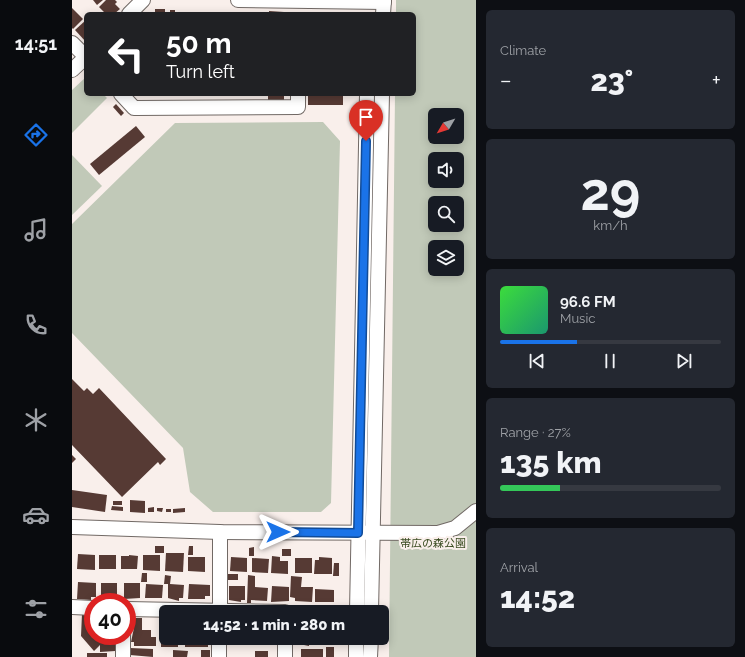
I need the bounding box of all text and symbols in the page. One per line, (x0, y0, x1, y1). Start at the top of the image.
text: 50 m (166, 27, 232, 60)
icon: left (100, 28, 152, 80)
text: 14:51 (15, 33, 57, 54)
text: Climate (500, 43, 546, 58)
text: Turn left (166, 61, 235, 82)
text: 23° (590, 63, 633, 98)
text: − (500, 67, 512, 93)
text: + (712, 67, 721, 93)
pin (349, 100, 383, 141)
icon: arrive (355, 106, 377, 128)
north arrow (428, 108, 464, 144)
map controls (428, 108, 464, 276)
icon: directions (22, 121, 50, 149)
button: sound (428, 152, 464, 188)
text: 29 (581, 161, 640, 222)
button: search (428, 196, 464, 232)
icon: music (22, 216, 50, 244)
text: km/h (593, 218, 628, 233)
button: layers (428, 240, 464, 276)
text: 96.6 FM (560, 293, 616, 311)
icon: phone (22, 311, 50, 339)
text: Music (560, 311, 595, 326)
icon: previous (526, 350, 548, 372)
icon: pause (599, 350, 621, 372)
icon: next (673, 350, 695, 372)
icon: climate (22, 406, 50, 434)
text: Range · 27% (500, 425, 571, 440)
text: 135 km (500, 445, 601, 480)
icon: car (22, 501, 50, 529)
position arrow (257, 511, 299, 553)
park label: 帯広の森公園 (400, 537, 466, 550)
text: Arrival (500, 560, 538, 575)
text: 14:52 (500, 580, 575, 615)
speed limit sign: 40 (84, 593, 136, 645)
icon: filters (22, 595, 50, 623)
text: 14:52 · 1 min · 280 m (203, 616, 345, 634)

